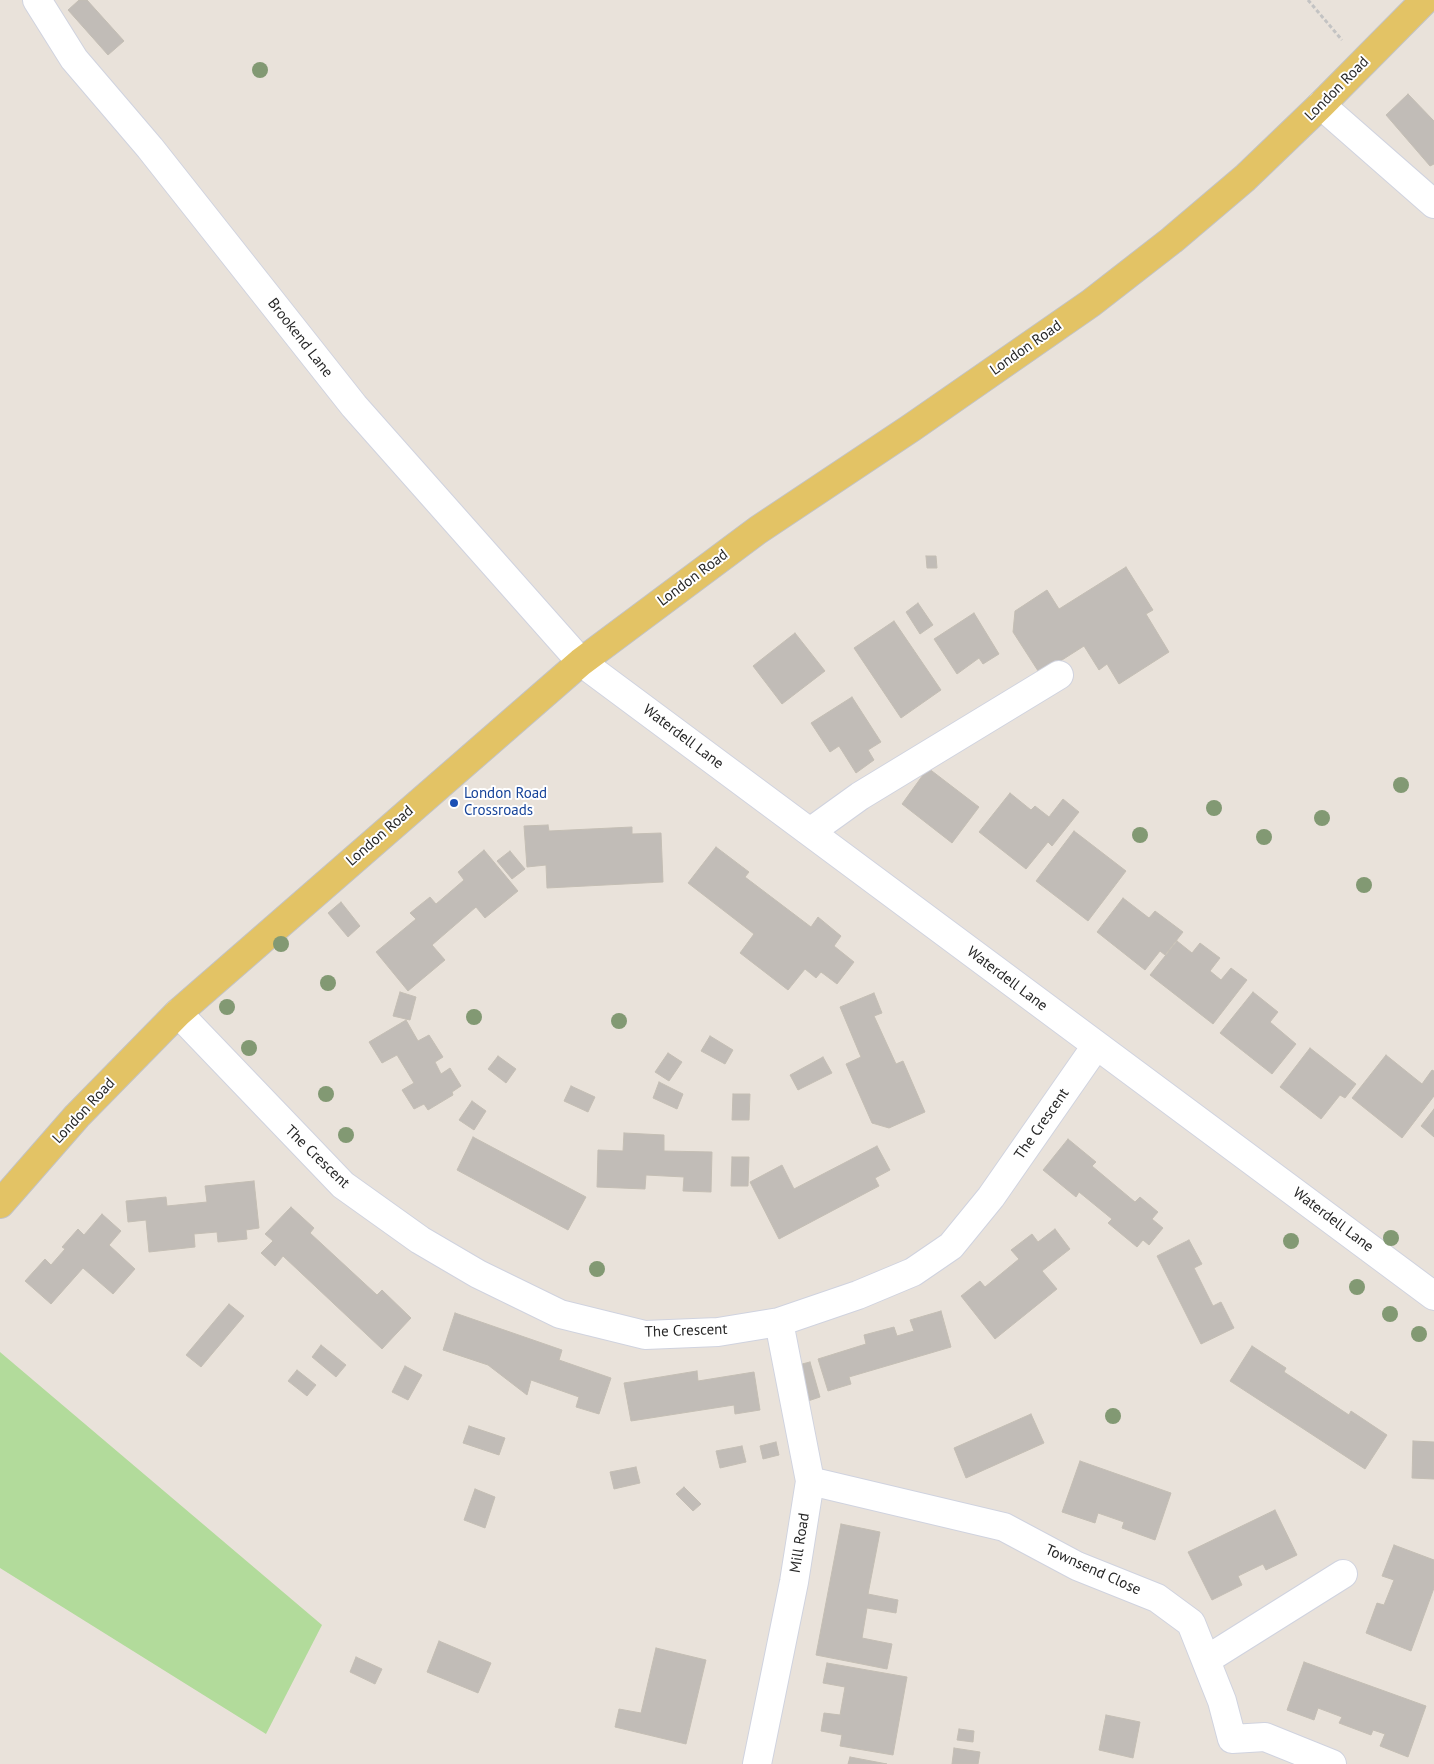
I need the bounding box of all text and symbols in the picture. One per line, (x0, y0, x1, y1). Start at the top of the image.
street label: London Road (1301, 53, 1373, 125)
street label: Brookend Lane (263, 295, 337, 381)
street label: London Road (987, 317, 1065, 379)
street label: London Road (654, 546, 732, 610)
street label: Waterdell Lane (639, 701, 727, 773)
place label: London Road Crossroads (464, 785, 547, 820)
marker: London Road Crossroads (448, 797, 460, 809)
street label: London Road (343, 802, 417, 870)
street label: Waterdell Lane (963, 943, 1051, 1015)
street label: London Road (49, 1074, 119, 1148)
street label: The Crescent (1011, 1085, 1073, 1163)
street label: The Crescent (281, 1122, 353, 1192)
street label: Waterdell Lane (1289, 1184, 1377, 1256)
street label: The Crescent (644, 1321, 728, 1341)
street label: Mill Road (786, 1512, 814, 1574)
street label: Townsend Close (1042, 1541, 1144, 1599)

